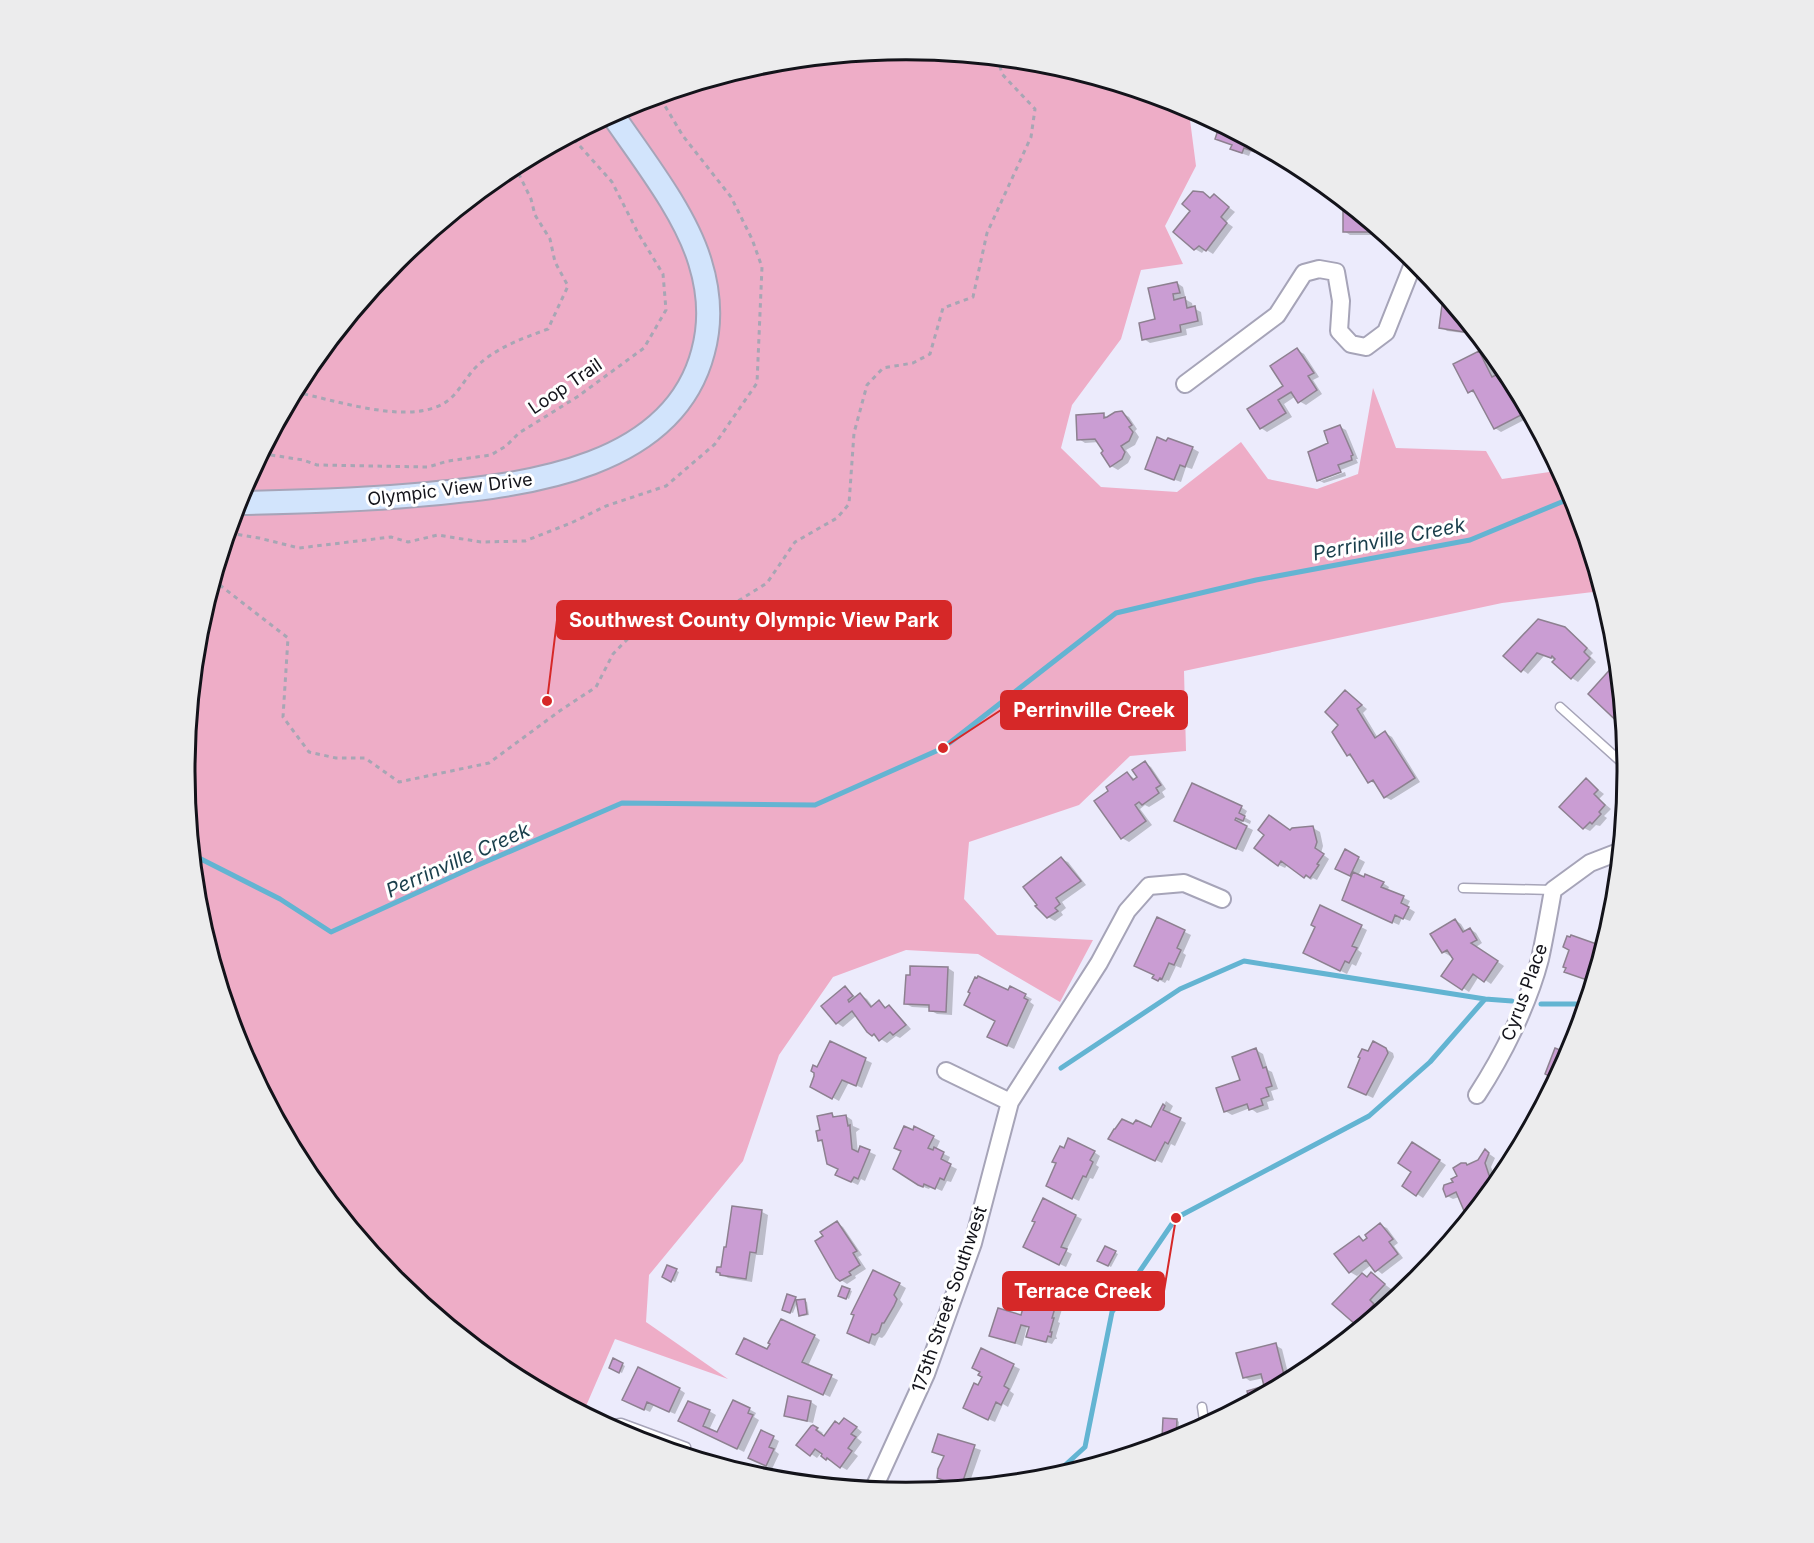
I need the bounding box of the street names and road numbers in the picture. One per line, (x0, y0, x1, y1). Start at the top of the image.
street label: Loop Trail (524, 354, 606, 418)
street label: Olympic View Drive (366, 468, 534, 510)
street label: Cyrus Place (1497, 940, 1551, 1044)
street label: 175th Street Southwest (907, 1203, 991, 1395)

